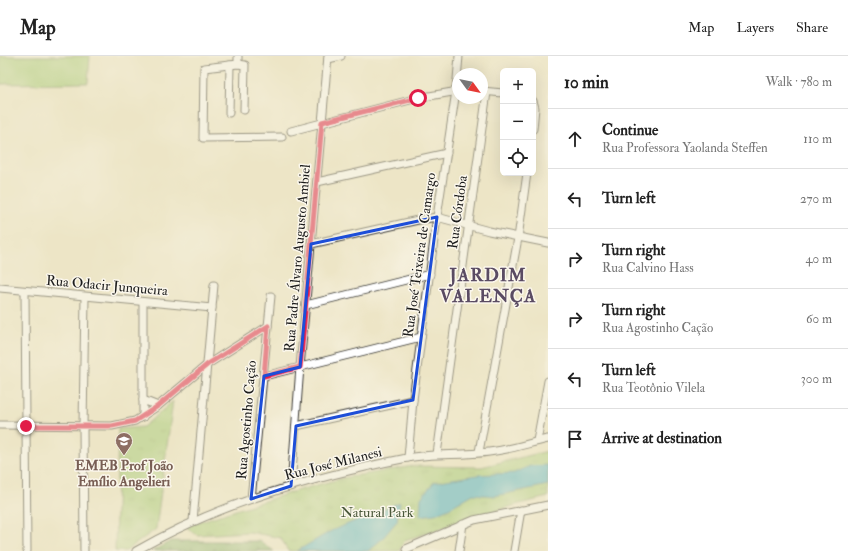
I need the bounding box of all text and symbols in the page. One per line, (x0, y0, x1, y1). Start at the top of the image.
text: Map (20, 16, 56, 40)
text: Map (688, 19, 714, 36)
text: Layers (736, 19, 774, 36)
text: Share (796, 19, 828, 36)
north arrow (452, 68, 488, 104)
map controls (500, 68, 536, 176)
button: + (500, 68, 536, 104)
text: 10 min (564, 72, 609, 93)
text: Walk · 780 m (765, 74, 832, 90)
route start (409, 89, 427, 107)
button: − (500, 104, 536, 140)
text: Continue (602, 121, 658, 140)
icon: ahead (564, 128, 586, 150)
text: 110 m (803, 131, 832, 147)
button: locate (500, 140, 536, 176)
text: Rua Professora Yaolanda Steffen (602, 140, 768, 156)
street label: Rua Padre Álvaro Augusto Ambiel (281, 163, 314, 353)
street label: Rua José Teixeira de Camargo (399, 171, 440, 339)
street label: Rua Córdoba (444, 174, 471, 250)
icon: left (564, 188, 586, 210)
text: Turn left (602, 189, 656, 208)
text: 270 m (800, 191, 832, 207)
text: Turn right (602, 241, 665, 260)
icon: right (564, 248, 586, 270)
text: 40 m (806, 251, 832, 267)
text: Rua Calvino Hass (602, 260, 694, 276)
district label: JARDIM VALENÇA (439, 264, 536, 308)
street label: Rua Odacir Junqueira (45, 272, 169, 299)
text: Turn right (602, 301, 665, 320)
icon: right (564, 308, 586, 330)
text: 60 m (806, 311, 832, 327)
text: Rua Agostinho Cação (602, 320, 713, 336)
street label: Rua Agostinho Cação (233, 359, 260, 480)
text: Turn left (602, 361, 656, 380)
icon: left (564, 368, 586, 390)
text: 300 m (801, 371, 832, 387)
text: Rua Teotônio Vilela (602, 380, 705, 396)
route end (17, 417, 35, 435)
icon: arrive (564, 428, 586, 450)
text: Arrive at destination (602, 429, 722, 448)
school or university icon: EMEB Prof João Emílio Angelieri (114, 431, 134, 456)
street label: Rua José Milanesi (283, 443, 384, 484)
place label: EMEB Prof João Emílio Angelieri (75, 457, 173, 491)
park label: Natural Park (341, 504, 414, 521)

